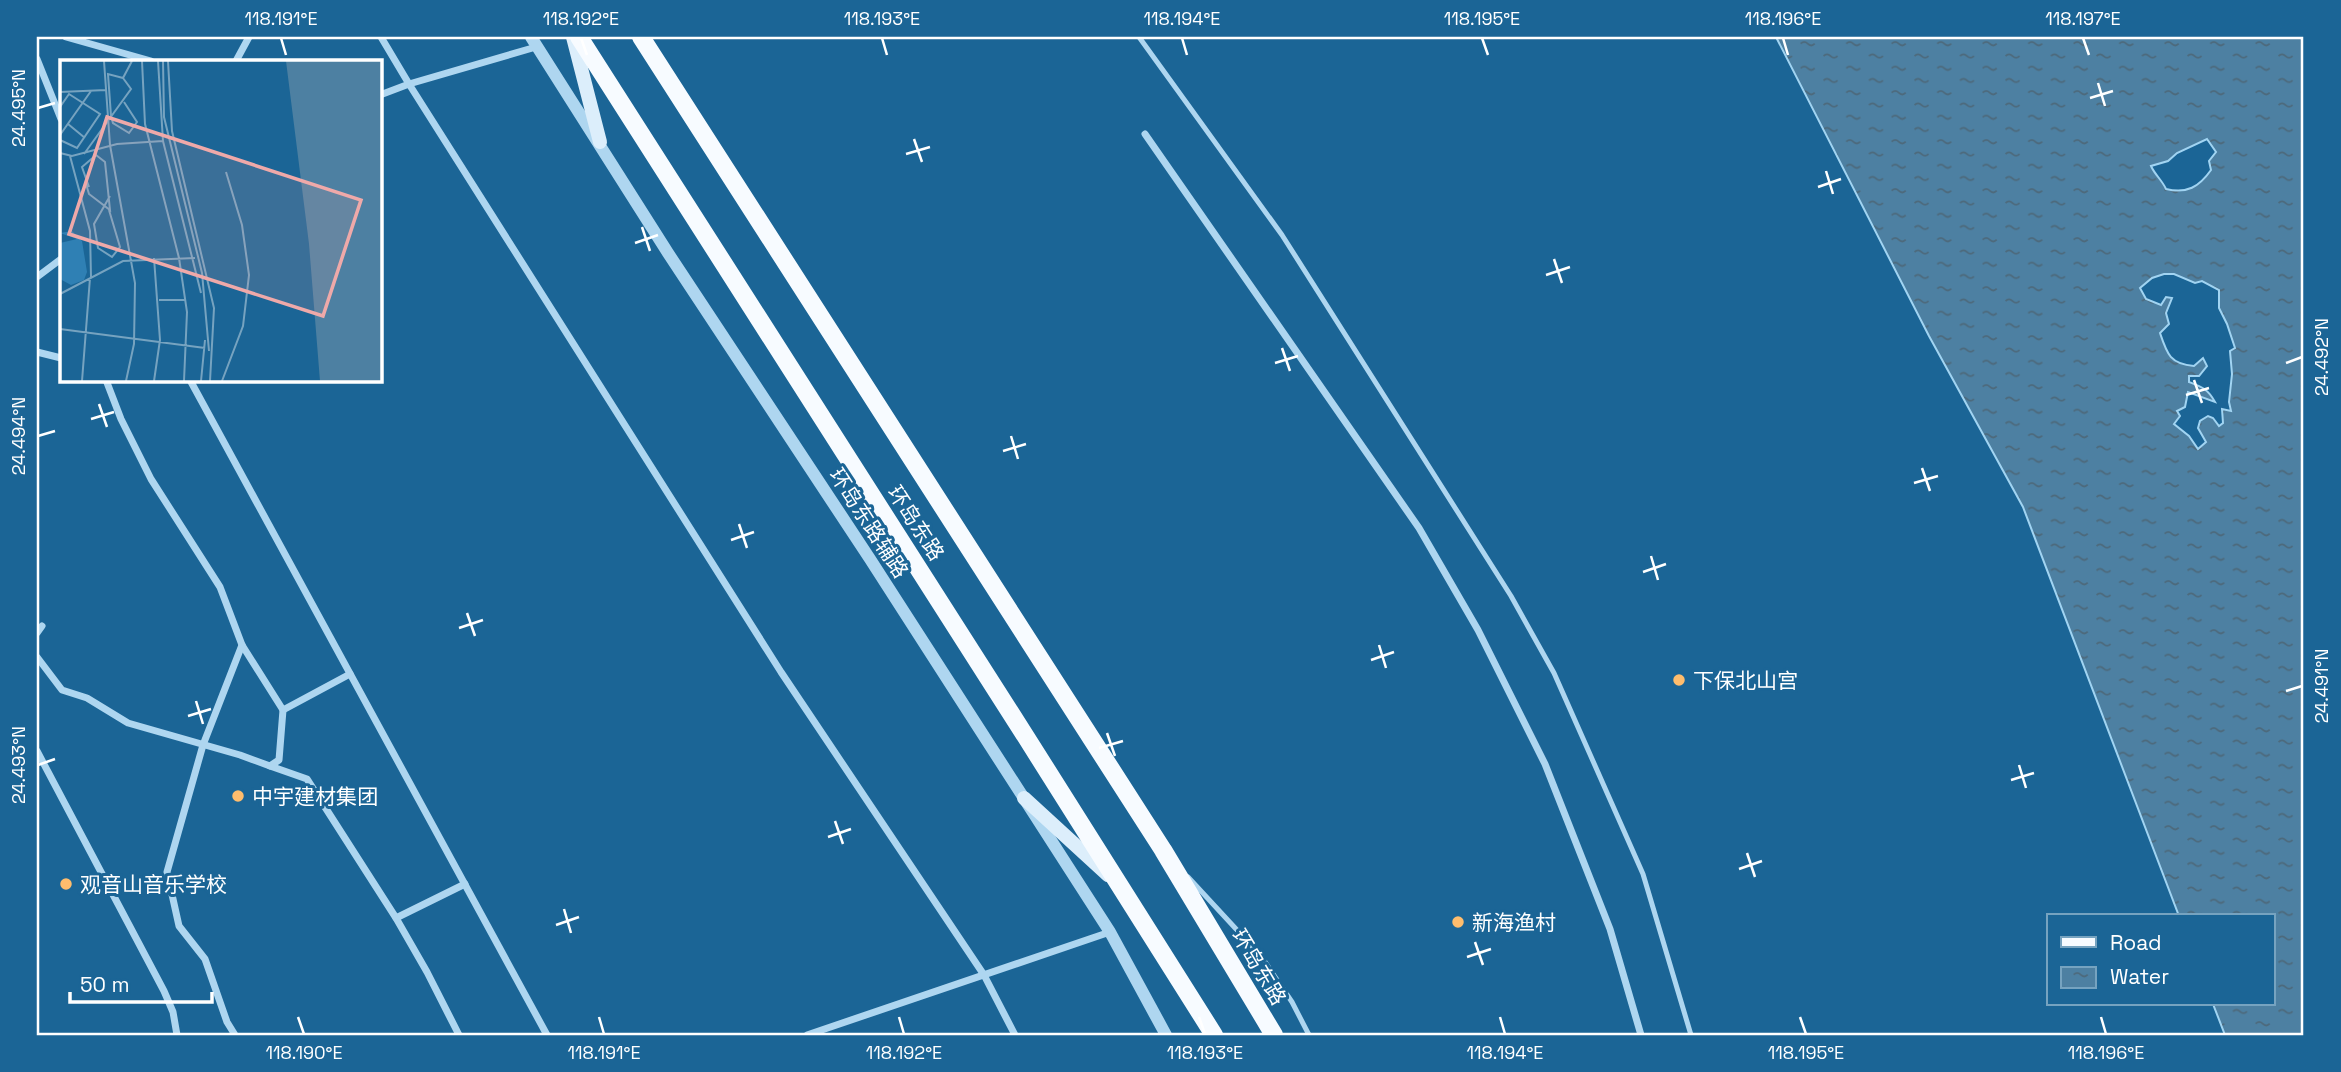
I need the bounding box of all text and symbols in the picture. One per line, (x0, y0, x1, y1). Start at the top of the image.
text: 118.191°E (244, 7, 318, 30)
text: 118.192°E (543, 7, 619, 30)
text: 118.193°E (844, 7, 920, 30)
text: 118.194°E (1144, 7, 1220, 30)
text: 118.195°E (1444, 7, 1520, 30)
text: 118.196°E (1745, 7, 1821, 30)
text: 118.197°E (2045, 7, 2121, 30)
inset map (60, 60, 382, 382)
text: 24.495°N (7, 69, 30, 147)
text: 24.492°N (2310, 318, 2333, 396)
text: 24.494°N (7, 397, 30, 475)
street label: 环岛东路辅路 (823, 463, 915, 583)
street label: 环岛东路 (882, 480, 950, 566)
text: 24.491°N (2310, 649, 2333, 723)
place label: 下保北山宫 (1693, 667, 1798, 694)
marker: 下保北山宫 (1671, 672, 1687, 688)
text: 24.493°N (7, 726, 30, 804)
place label: 中宇建材集团 (252, 783, 378, 810)
marker: 中宇建材集团 (230, 788, 246, 804)
place label: 观音山音乐学校 (80, 871, 227, 898)
marker: 观音山音乐学校 (58, 876, 74, 892)
place label: 新海渔村 (1472, 909, 1556, 936)
marker: 新海渔村 (1450, 914, 1466, 930)
legend (2047, 914, 2274, 1006)
street label: 环岛东路 (1226, 924, 1292, 1010)
text: Road (2110, 929, 2162, 956)
scale bar (70, 960, 212, 1004)
text: Water (2110, 963, 2169, 990)
text: 50 m (80, 971, 130, 998)
text: 118.190°E (265, 1041, 343, 1064)
text: 118.191°E (567, 1041, 641, 1064)
text: 118.192°E (866, 1041, 942, 1064)
text: 118.193°E (1167, 1041, 1243, 1064)
text: 118.194°E (1467, 1041, 1543, 1064)
text: 118.195°E (1768, 1041, 1844, 1064)
text: 118.196°E (2068, 1041, 2144, 1064)

